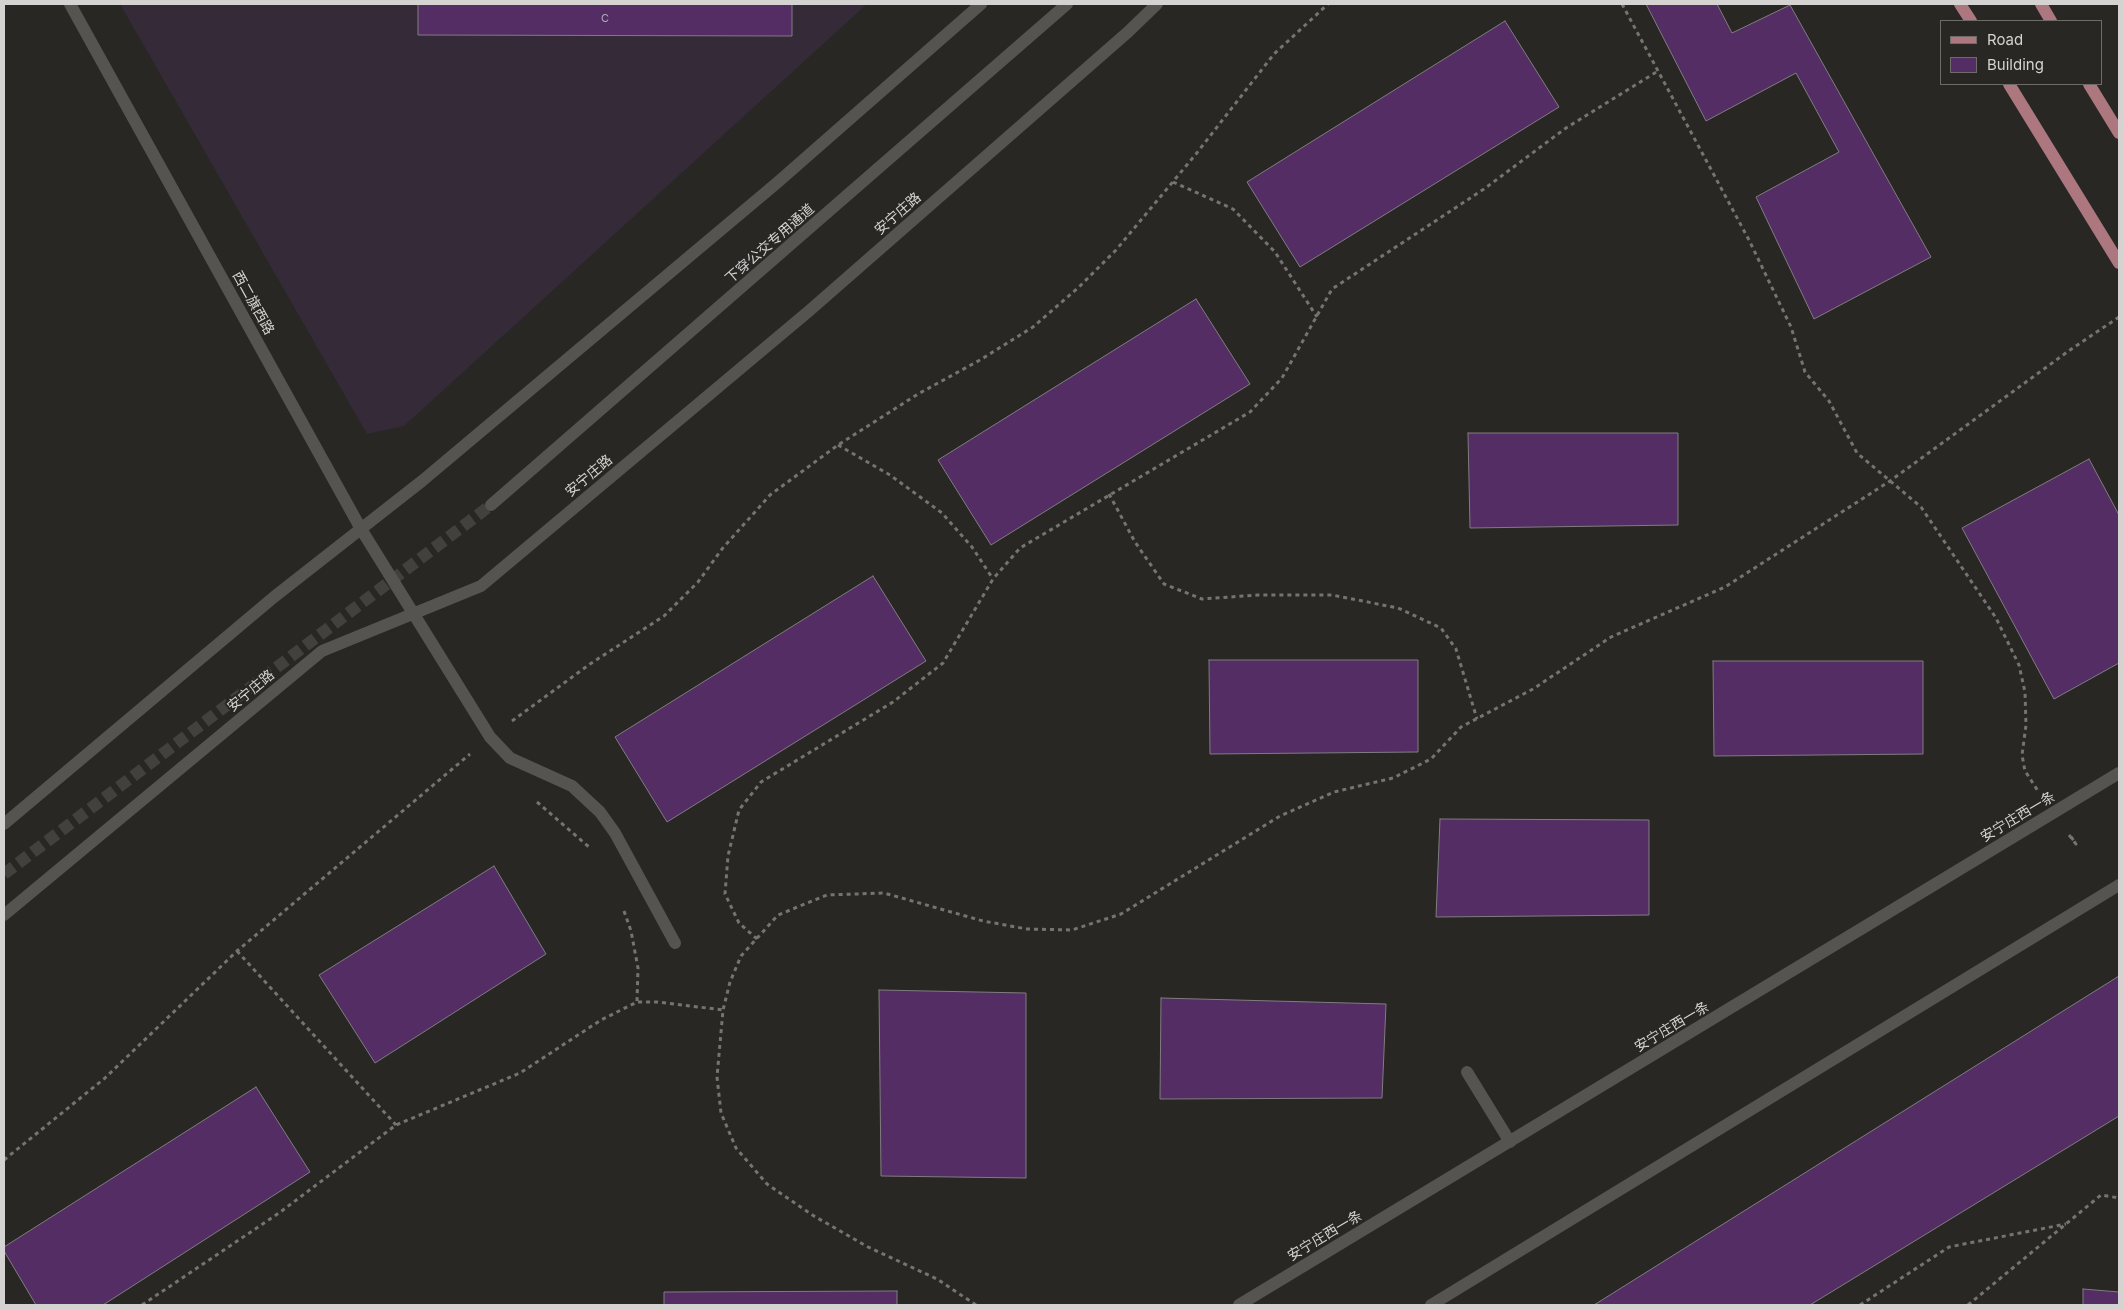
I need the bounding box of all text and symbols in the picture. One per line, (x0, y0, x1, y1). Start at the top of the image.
house number: C (601, 12, 609, 26)
legend (1940, 20, 2103, 85)
text: Road (1987, 30, 2023, 49)
text: Building (1987, 55, 2044, 74)
street label: 安宁庄路 (871, 189, 925, 239)
street label: 下穿公交专用通道 (722, 201, 818, 287)
street label: 西二旗西路 (229, 268, 277, 338)
street label: 安宁庄路 (562, 452, 616, 500)
street label: 安宁庄路 (224, 667, 278, 715)
street label: 安宁庄西一条 (1978, 788, 2058, 846)
street label: 安宁庄西一条 (1632, 998, 1712, 1056)
street label: 安宁庄西一条 (1285, 1207, 1365, 1265)

